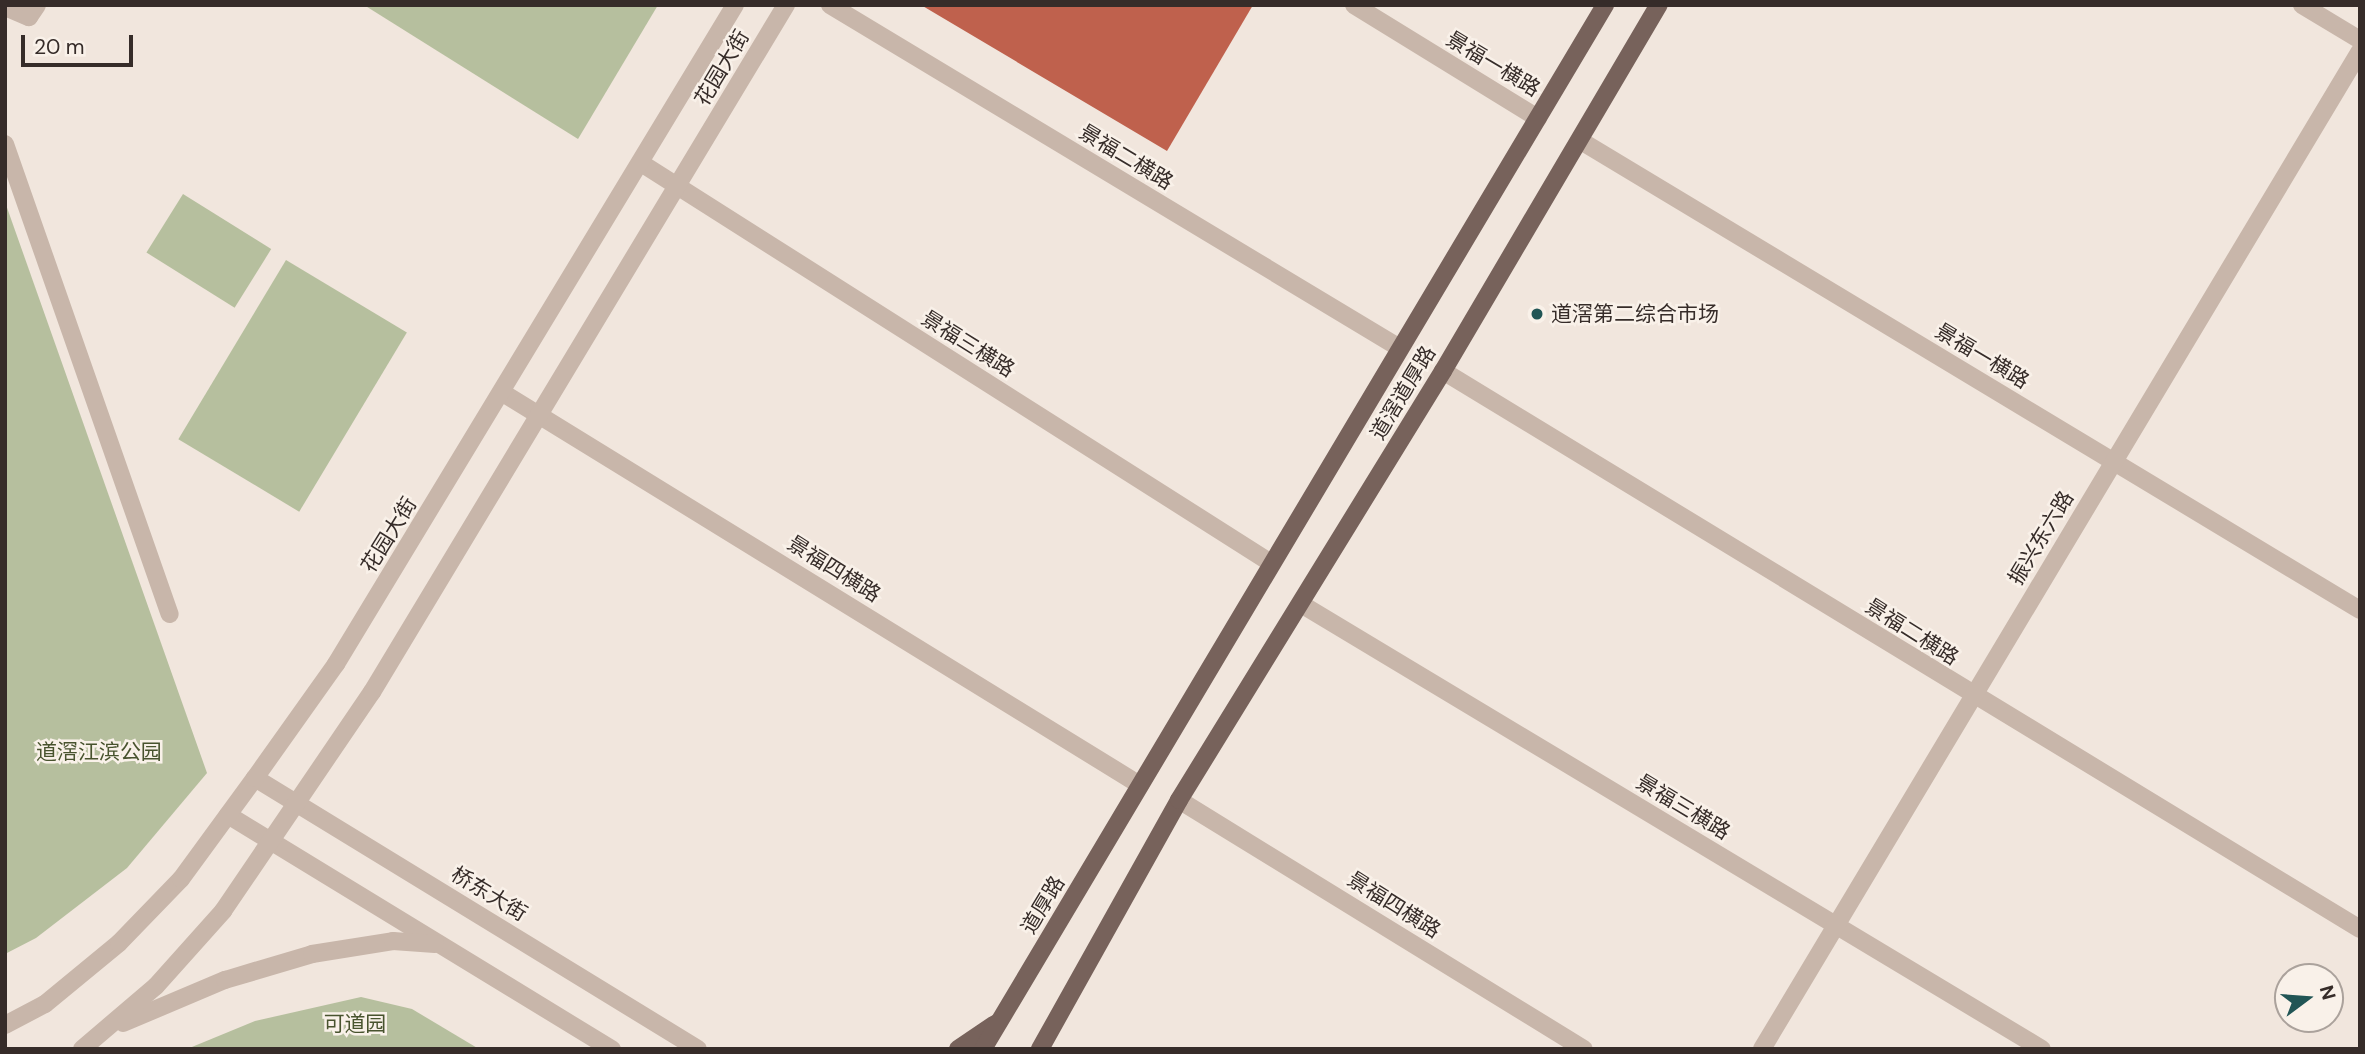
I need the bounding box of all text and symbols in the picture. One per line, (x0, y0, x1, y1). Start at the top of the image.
scale bar (24, 21, 136, 65)
street label: 花园大街 (690, 26, 754, 110)
street label: 景福一横路 (1442, 26, 1544, 102)
text: 20 m (34, 33, 85, 61)
street label: 景福二横路 (1075, 119, 1177, 195)
place label: 道滘第二综合市场 (1551, 301, 1719, 327)
street label: 景福三横路 (917, 305, 1019, 383)
marker: 道滘第二综合市场 (1529, 306, 1545, 322)
street label: 景福一横路 (1931, 318, 2033, 394)
street label: 道滘道厚路 (1365, 342, 1441, 444)
street label: 振兴东六路 (2003, 487, 2079, 589)
street label: 花园大街 (356, 493, 422, 577)
street label: 景福四横路 (783, 530, 885, 608)
street label: 景福二横路 (1861, 593, 1963, 671)
park label: 道滘江滨公园 (36, 739, 162, 765)
street label: 景福三横路 (1632, 769, 1734, 845)
street label: 桥东大街 (447, 862, 531, 926)
street label: 景福四横路 (1343, 866, 1445, 944)
street label: 道厚路 (1016, 872, 1070, 938)
north arrow (2274, 963, 2344, 1033)
text: N (2314, 983, 2342, 1003)
park label: 可道园 (324, 1011, 386, 1037)

